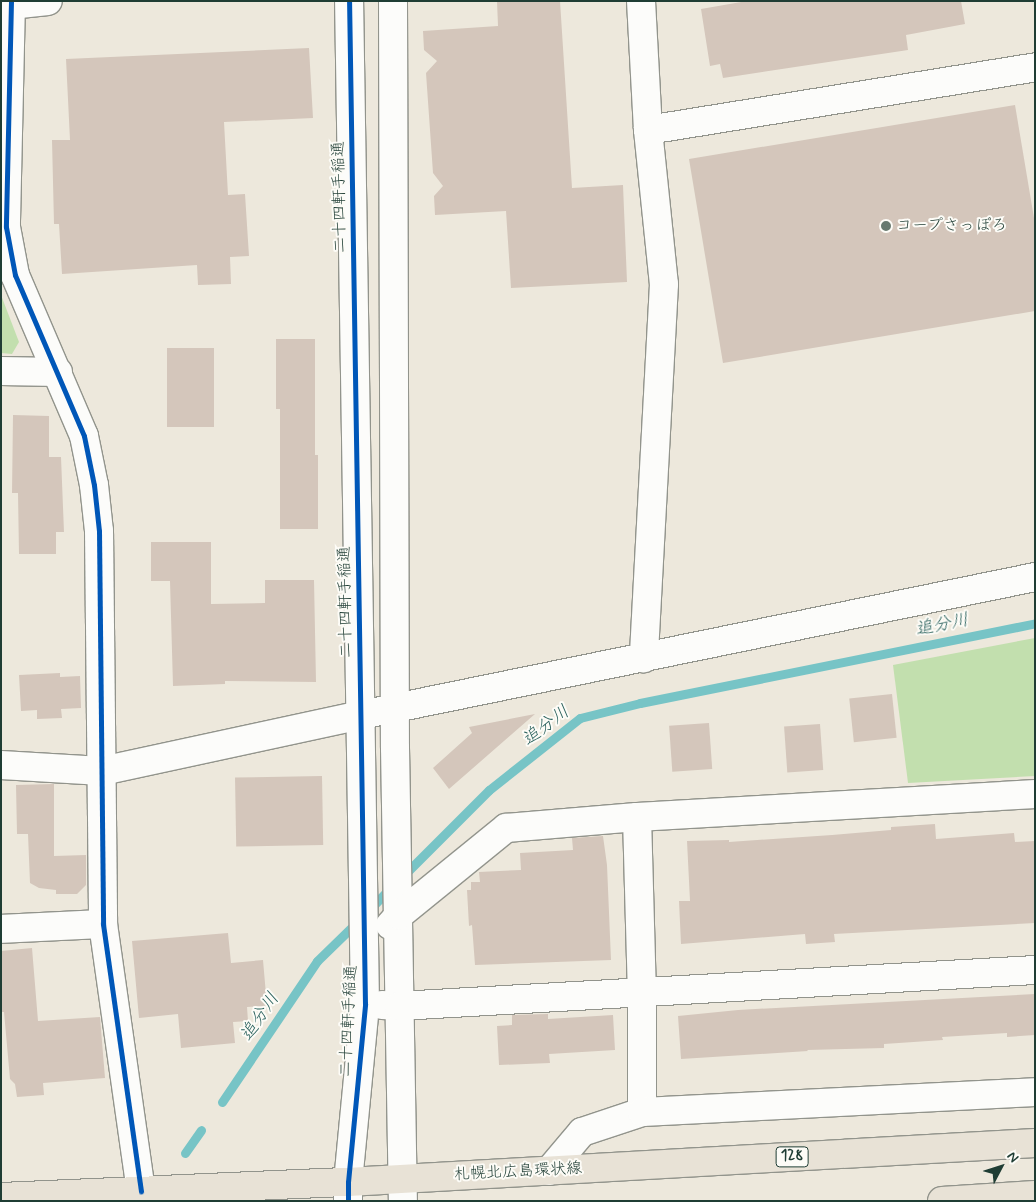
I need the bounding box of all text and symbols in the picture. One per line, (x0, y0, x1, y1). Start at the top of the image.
street label: 二十四軒手稲通 (329, 141, 351, 253)
place label: コープさっぽろ (896, 216, 1008, 236)
marker: コープさっぽろ (880, 220, 892, 232)
street label: 二十四軒手稲通 (335, 546, 357, 658)
water label: 追分川 (913, 609, 971, 641)
water label: 追分川 (518, 701, 574, 751)
street label: 二十四軒手稲通 (336, 965, 362, 1077)
water label: 追分川 (236, 989, 284, 1045)
north arrow (976, 1142, 1026, 1192)
road number: 128 (774, 1144, 810, 1170)
text: N (1003, 1148, 1022, 1167)
street label: 札幌北広島環状線 (454, 1159, 582, 1185)

